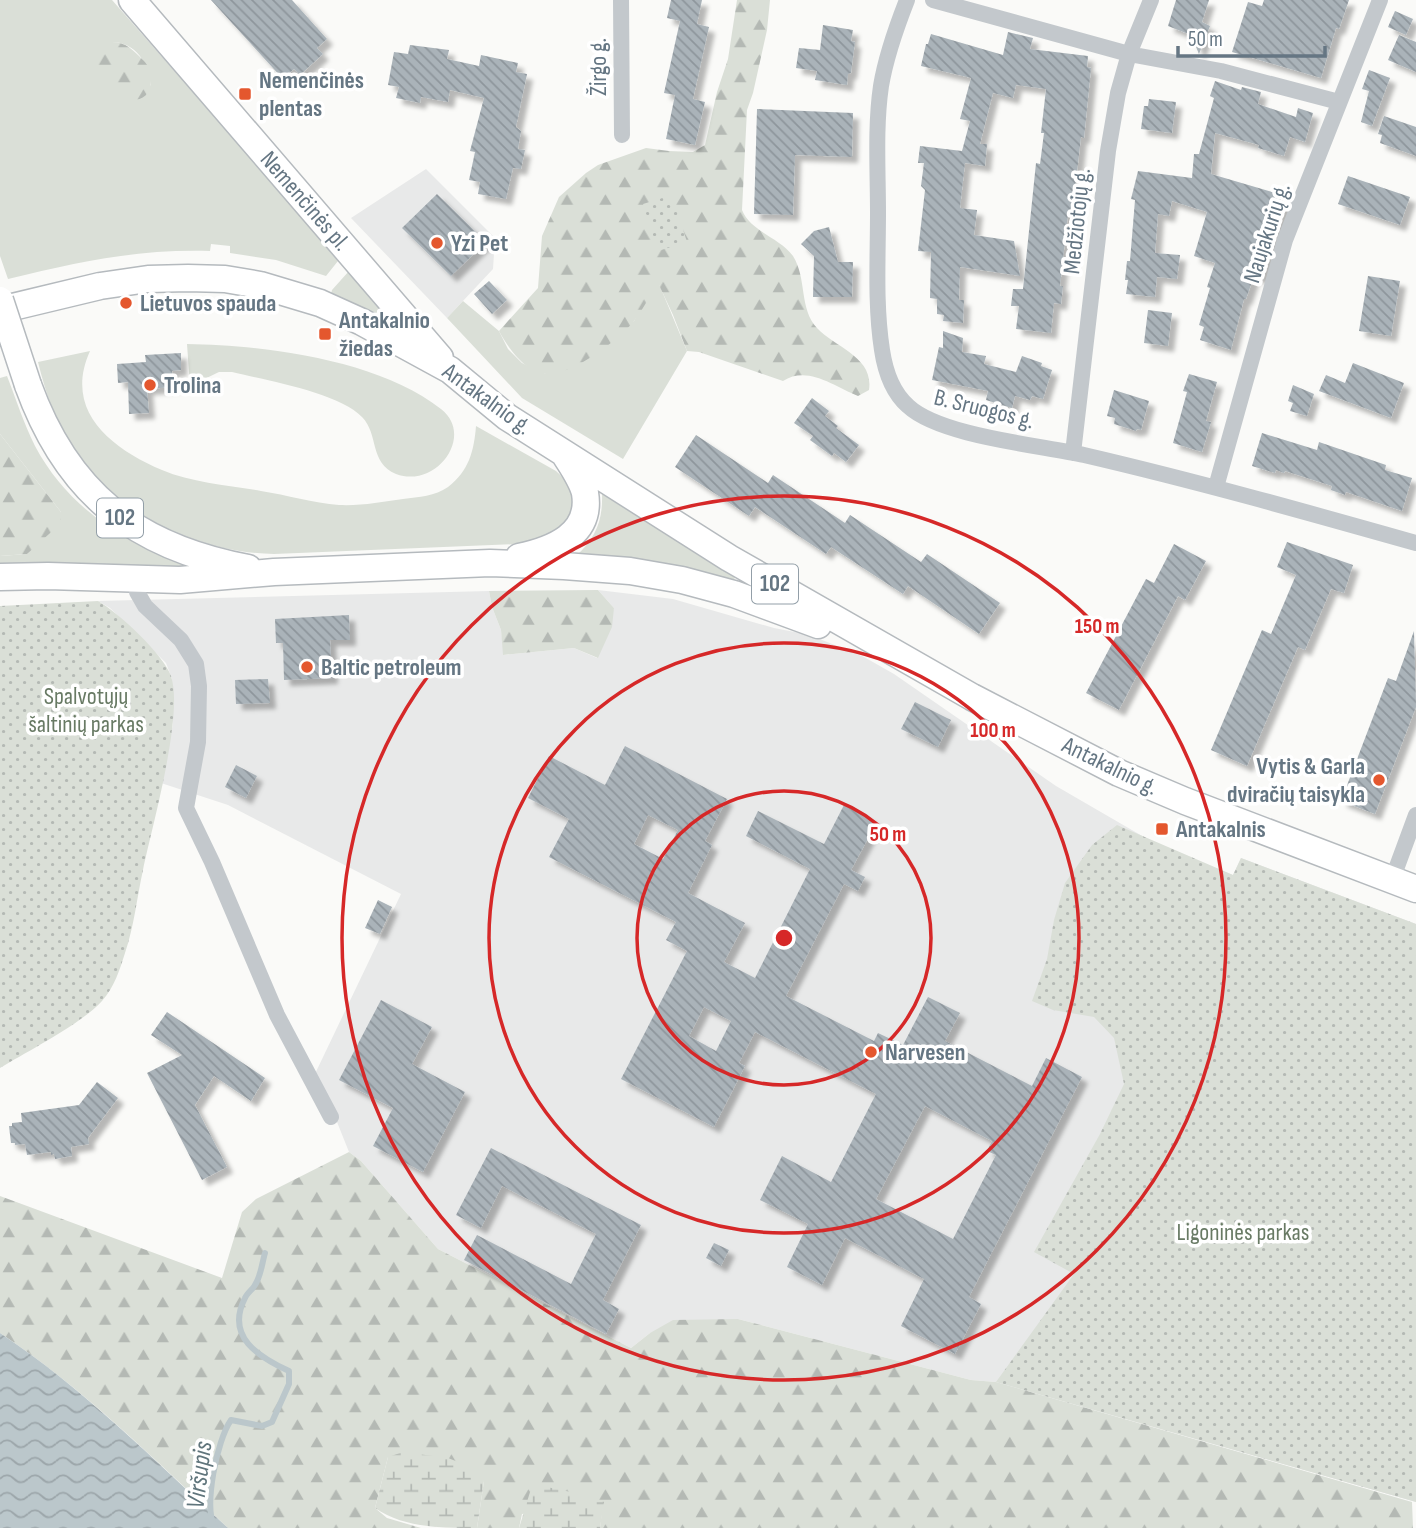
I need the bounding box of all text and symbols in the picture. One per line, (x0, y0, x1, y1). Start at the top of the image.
scale bar (1178, 14, 1325, 58)
text: 50 m (1188, 27, 1223, 52)
street label: Žirgo g. (584, 38, 613, 96)
place label: Nemenčinės plentas (259, 66, 364, 123)
marker: Nemenčinės plentas (237, 86, 253, 102)
street label: Nemenčinės pl. (254, 145, 356, 257)
street label: Medžiotojų g. (1057, 167, 1097, 275)
street label: Naujakurių g. (1237, 179, 1297, 287)
place label: Yzi Pet (451, 229, 508, 258)
marker: Yzi Pet (429, 235, 445, 251)
place label: Lietuvos spauda (140, 289, 276, 318)
marker: Lietuvos spauda (118, 295, 134, 311)
place label: Antakalnio žiedas (338, 306, 430, 363)
marker: Antakalnio žiedas (317, 326, 333, 342)
street label: Antakalnio g. (436, 356, 537, 441)
place label: Trolina (164, 371, 221, 400)
marker: Trolina (142, 377, 158, 393)
street label: B. Sruogos g. (931, 383, 1037, 435)
road number: 102 (97, 498, 143, 538)
road number: 102 (752, 564, 798, 604)
text: 150 m (1075, 614, 1119, 639)
place label: Baltic petroleum (321, 653, 462, 682)
marker: Baltic petroleum (299, 659, 315, 675)
park label: Spalvotųjų šaltinių parkas (28, 682, 144, 739)
text: 100 m (970, 718, 1016, 743)
street label: Antakalnio g. (1056, 730, 1163, 802)
place label: Vytis & Garla dviračių taisykla (1227, 752, 1365, 809)
marker: Vytis & Garla dviračių taisykla (1371, 772, 1387, 788)
place label: Antakalnis (1175, 815, 1266, 844)
marker: Antakalnis (1154, 821, 1170, 837)
text: 50 m (870, 822, 906, 847)
centre of rings (772, 926, 796, 950)
place label: Narvesen (885, 1038, 966, 1067)
marker: Narvesen (863, 1044, 879, 1060)
park label: Ligoninės parkas (1177, 1218, 1309, 1247)
water label: Viršupis (181, 1440, 219, 1510)

